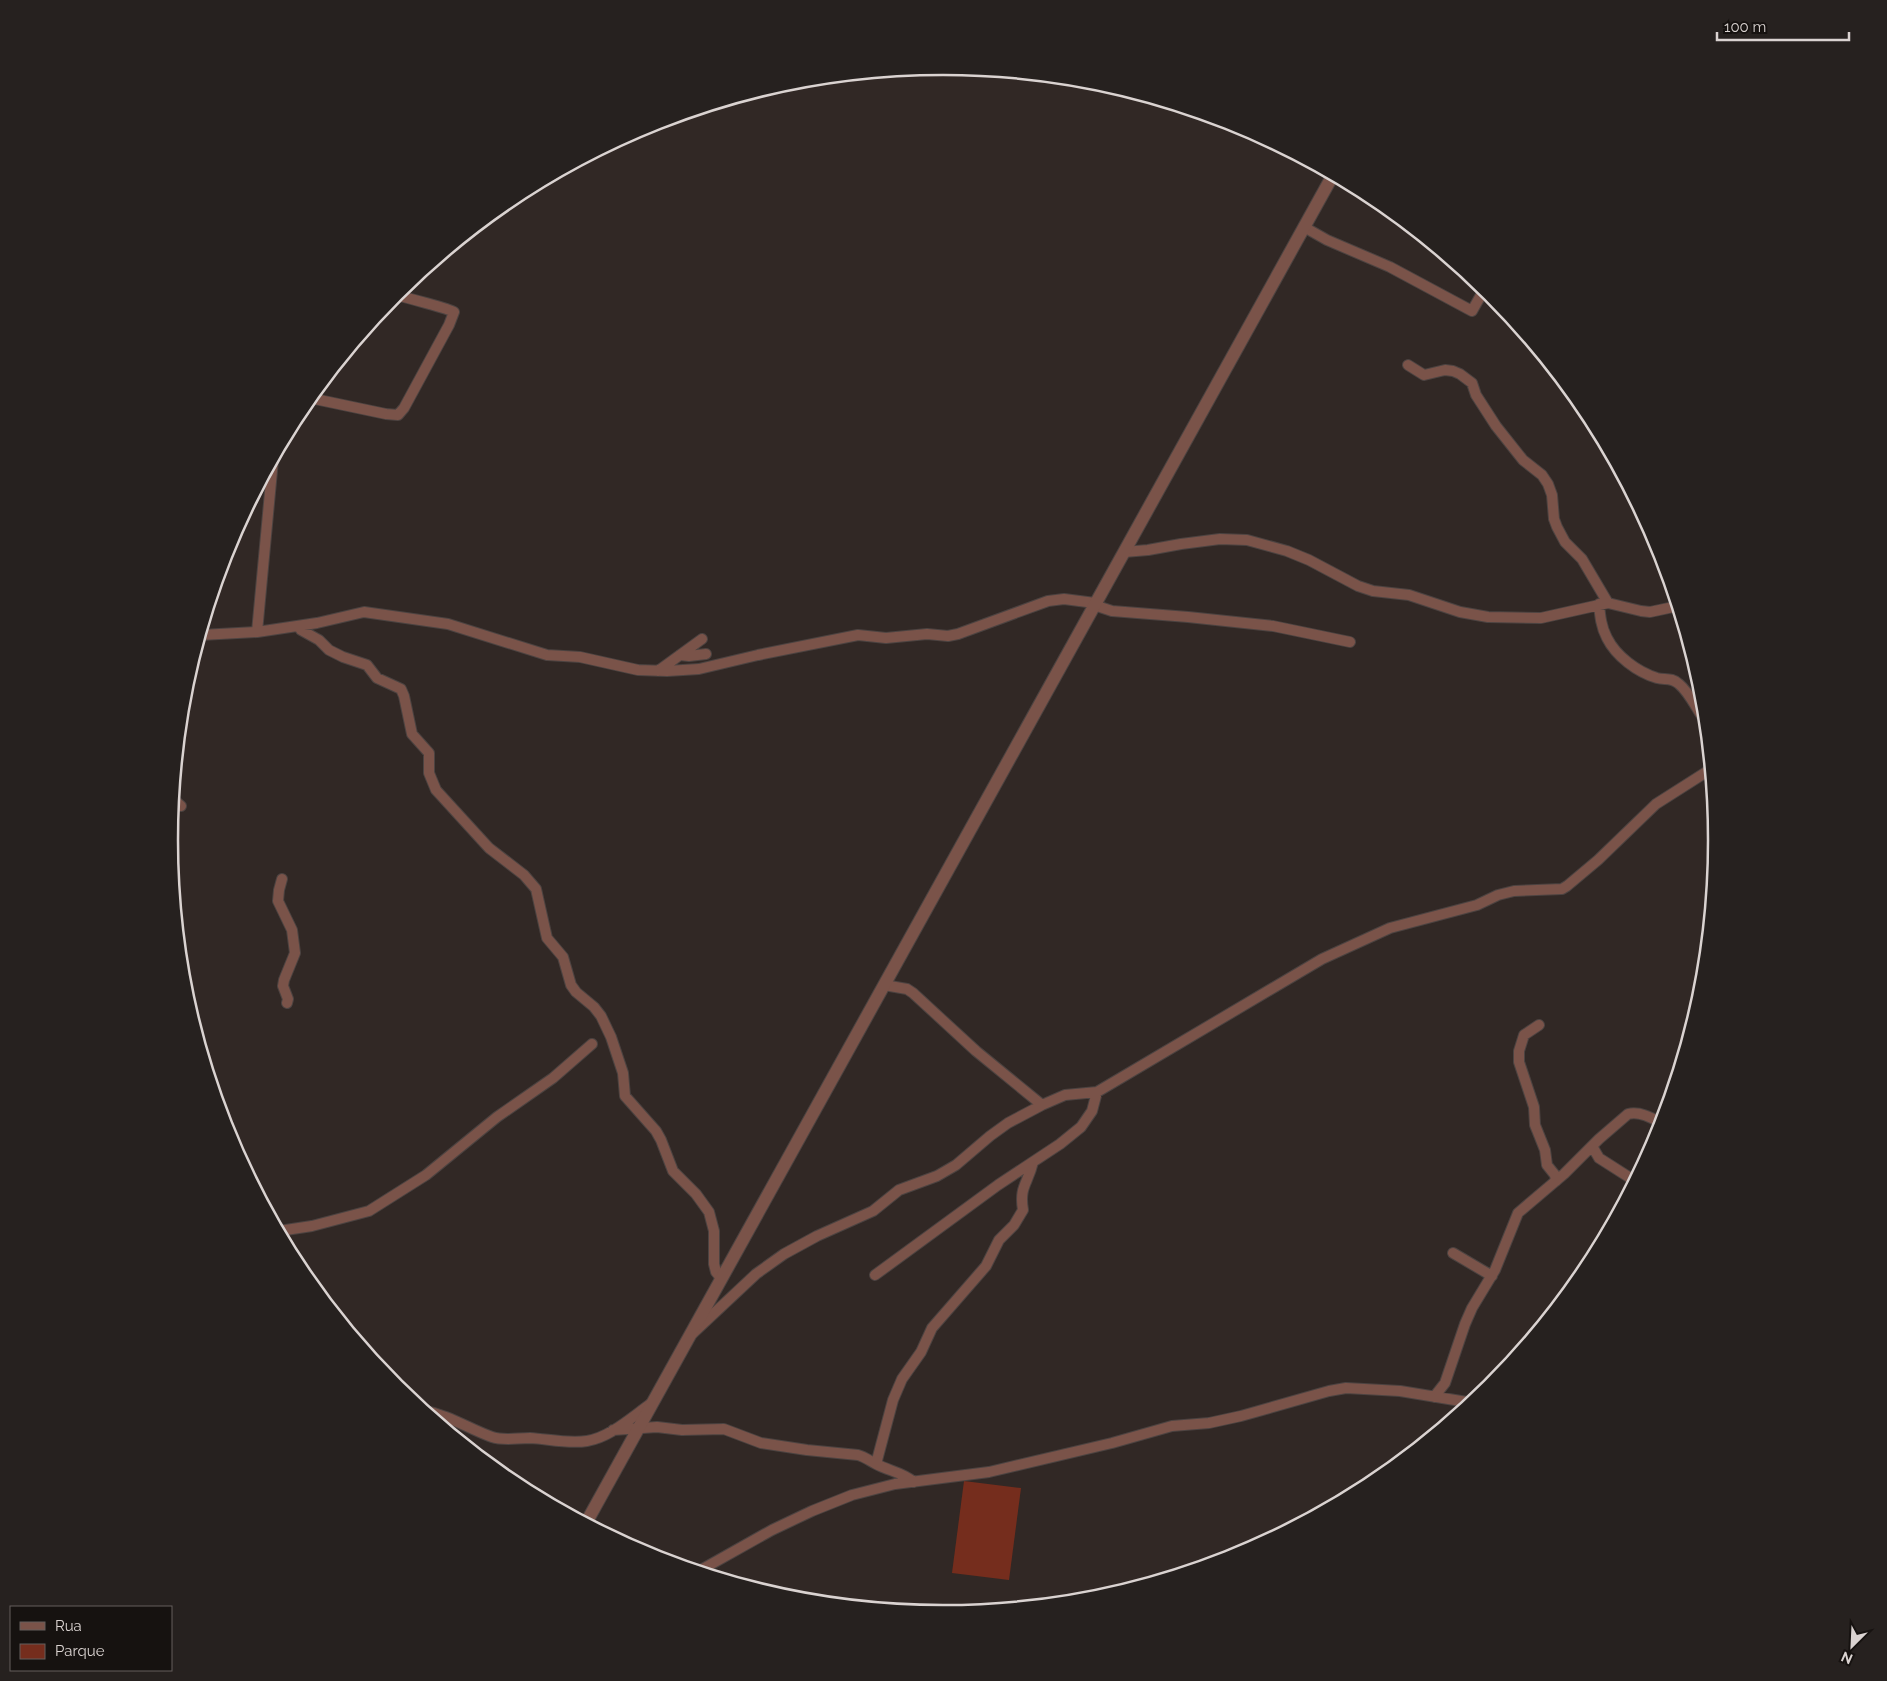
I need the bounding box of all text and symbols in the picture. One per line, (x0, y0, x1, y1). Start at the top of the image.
scale bar (1717, 10, 1850, 42)
text: 100 m (1724, 18, 1766, 36)
legend (10, 1606, 172, 1671)
text: Rua (55, 1617, 82, 1635)
north arrow (1827, 1621, 1877, 1671)
text: Parque (55, 1642, 105, 1660)
text: N (1839, 1648, 1855, 1667)

